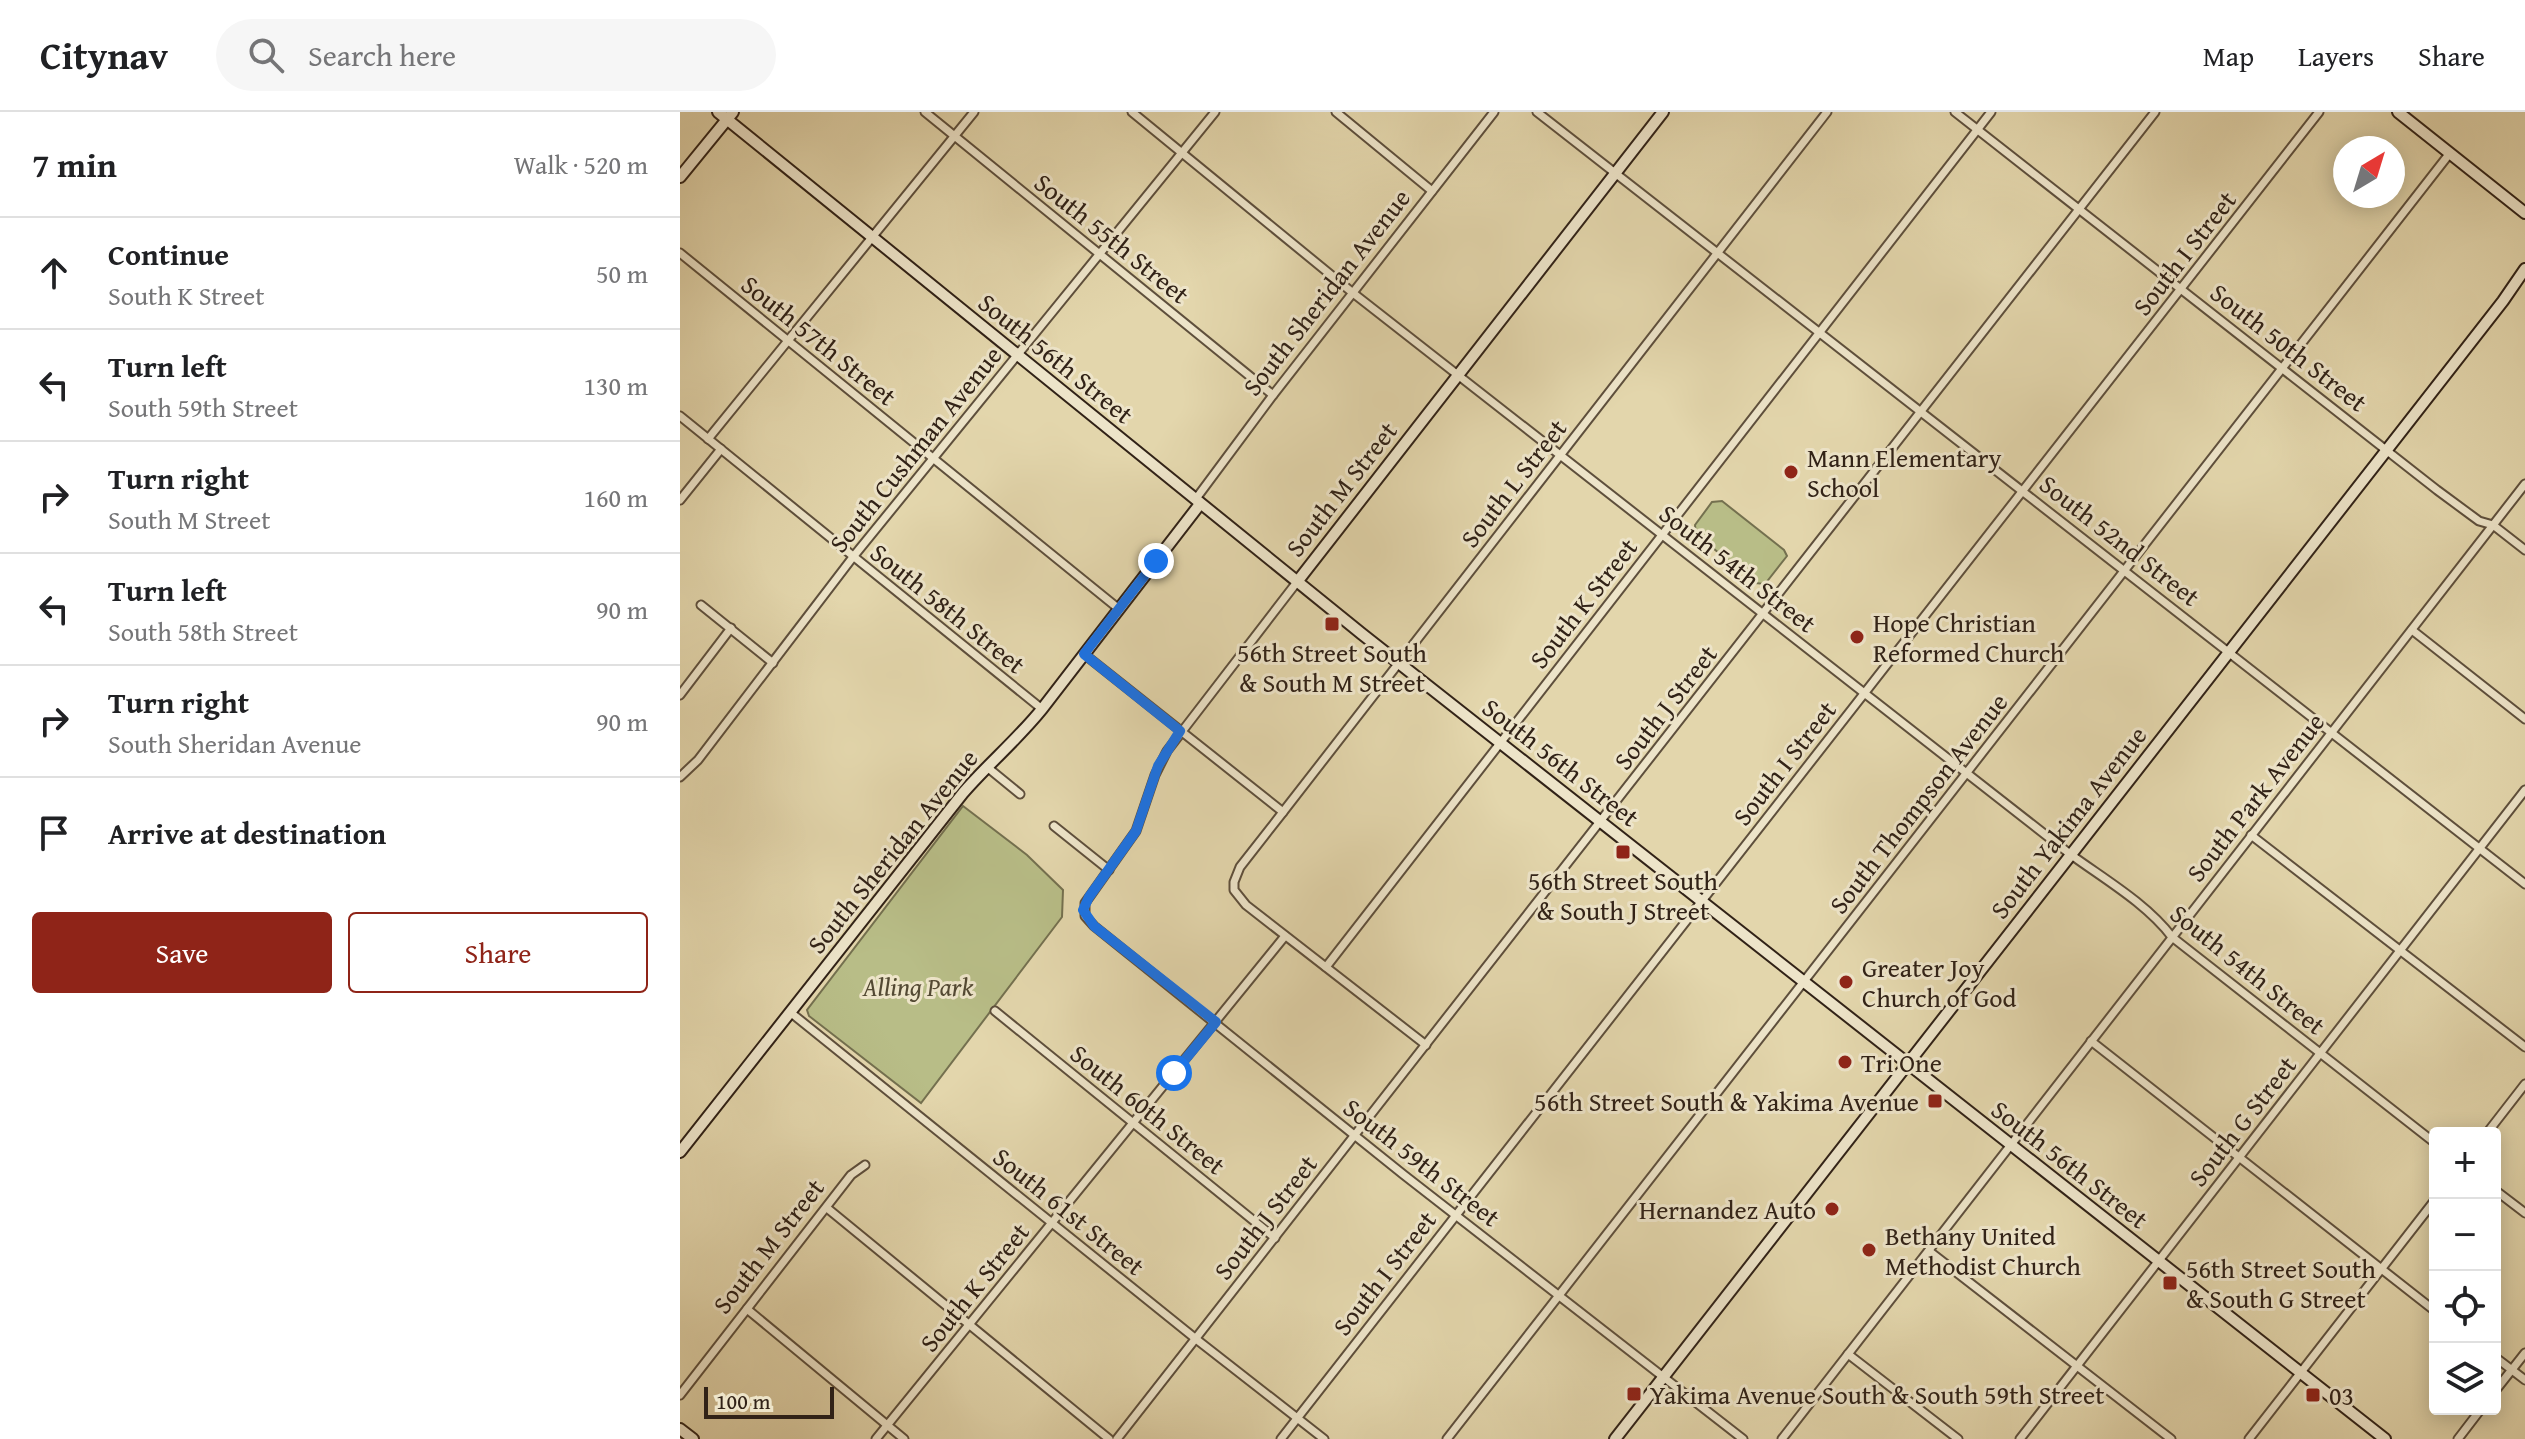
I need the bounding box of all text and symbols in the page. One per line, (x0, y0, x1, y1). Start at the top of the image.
search box (216, 19, 776, 91)
text: Citynav (40, 27, 168, 83)
icon: search (244, 33, 288, 77)
text: Search here (308, 33, 456, 77)
text: Map (2203, 35, 2254, 76)
text: Layers (2298, 35, 2374, 76)
text: Share (2418, 35, 2485, 76)
north arrow (2333, 136, 2405, 208)
text: 7 min (32, 140, 117, 189)
text: Walk · 520 m (514, 145, 648, 184)
street label: South 55th Street (1026, 163, 1198, 313)
street label: South Sheridan Avenue (1233, 180, 1419, 404)
street label: South I Street (2123, 182, 2245, 324)
text: Continue (108, 232, 229, 276)
icon: ahead (32, 251, 76, 295)
text: 50 m (596, 254, 648, 293)
street label: South 57th Street (733, 265, 905, 415)
street label: South 50th Street (2202, 273, 2376, 421)
text: South K Street (108, 276, 264, 315)
street label: South 56th Street (970, 283, 1142, 433)
street label: South Cushman Avenue (819, 337, 1011, 561)
text: Turn left (108, 344, 227, 388)
icon: left (32, 363, 76, 407)
text: 130 m (583, 366, 648, 405)
text: South 59th Street (108, 388, 298, 427)
street label: South L Street (1450, 410, 1576, 556)
street label: South M Street (1276, 413, 1406, 565)
place label: Mann Elementary School (1807, 438, 2001, 507)
text: Turn right (108, 456, 249, 500)
marker: Mann Elementary School (1782, 463, 1800, 481)
street label: South 52nd Street (2031, 465, 2209, 615)
icon: right (32, 475, 76, 519)
text: 160 m (583, 478, 648, 517)
street label: South 54th Street (1651, 494, 1825, 642)
text: South M Street (108, 500, 270, 539)
street label: South K Street (1519, 529, 1647, 677)
street label: South 58th Street (862, 533, 1034, 683)
route end (1138, 543, 1174, 579)
text: Turn left (108, 568, 227, 612)
icon: left (32, 587, 76, 631)
text: 90 m (596, 590, 648, 629)
place label: Hope Christian Reformed Church (1873, 603, 2065, 672)
text: South 58th Street (108, 612, 298, 651)
marker: 56th Street South & South M Street (1323, 615, 1341, 633)
marker: Hope Christian Reformed Church (1848, 628, 1866, 646)
place label: 56th Street South & South M Street (1237, 633, 1427, 702)
street label: South J Street (1604, 636, 1726, 778)
text: Turn right (108, 680, 249, 724)
street label: South Thompson Avenue (1819, 684, 2017, 922)
street label: South 56th Street (1474, 688, 1648, 836)
street label: South I Street (1723, 692, 1845, 834)
icon: right (32, 699, 76, 743)
text: 90 m (596, 702, 648, 741)
street label: South Park Avenue (2176, 704, 2334, 890)
street label: South Yakima Avenue (1980, 717, 2156, 927)
text: South Sheridan Avenue (108, 724, 361, 763)
street label: South Sheridan Avenue (797, 740, 987, 962)
icon: arrive (32, 811, 76, 855)
text: Arrive at destination (108, 811, 386, 855)
marker: 56th Street South & South J Street (1614, 843, 1632, 861)
place label: 56th Street South & South J Street (1528, 861, 1718, 930)
street label: South 54th Street (2162, 894, 2334, 1044)
button: Save (32, 912, 332, 993)
button: Share (348, 912, 648, 993)
place label: Greater Joy Church of God (1862, 948, 2016, 1017)
park label: Alling Park (862, 967, 973, 1006)
marker: Greater Joy Church of God (1837, 973, 1855, 991)
street label: South 60th Street (1062, 1034, 1234, 1184)
place label: Tri One (1861, 1043, 1942, 1082)
street label: South G Street (2179, 1047, 2305, 1195)
marker: Tri One (1836, 1053, 1854, 1071)
route start (1156, 1055, 1192, 1091)
place label: 56th Street South & Yakima Avenue (1534, 1082, 1919, 1121)
street label: South 59th Street (1335, 1088, 1509, 1236)
street label: South 56th Street (1983, 1090, 2157, 1238)
marker: 56th Street South & Yakima Avenue (1926, 1092, 1944, 1110)
map controls (2429, 1127, 2501, 1415)
button: + (2429, 1127, 2501, 1199)
street label: South 61st Street (985, 1137, 1153, 1285)
street label: South J Street (1204, 1146, 1326, 1288)
street label: South M Street (703, 1170, 833, 1322)
place label: Hernandez Auto (1639, 1190, 1816, 1229)
button: − (2429, 1199, 2501, 1271)
marker: Hernandez Auto (1823, 1200, 1841, 1218)
street label: South I Street (1323, 1202, 1445, 1344)
street label: South K Street (910, 1214, 1038, 1360)
place label: Bethany United Methodist Church (1885, 1216, 2081, 1285)
marker: Bethany United Methodist Church (1860, 1241, 1878, 1259)
place label: 56th Street South & South G Street (2186, 1249, 2376, 1318)
button: locate (2429, 1271, 2501, 1343)
marker: 56th Street South & South G Street (2161, 1274, 2179, 1292)
button: layers (2429, 1343, 2501, 1415)
place label: Yakima Avenue South & South 59th Street (1650, 1375, 2104, 1414)
place label: 03 (2329, 1376, 2354, 1415)
scale bar (704, 1383, 834, 1419)
text: 100 m (716, 1385, 771, 1417)
marker: Yakima Avenue South & South 59th Street (1625, 1385, 1643, 1403)
marker: 03 (2304, 1386, 2322, 1404)

